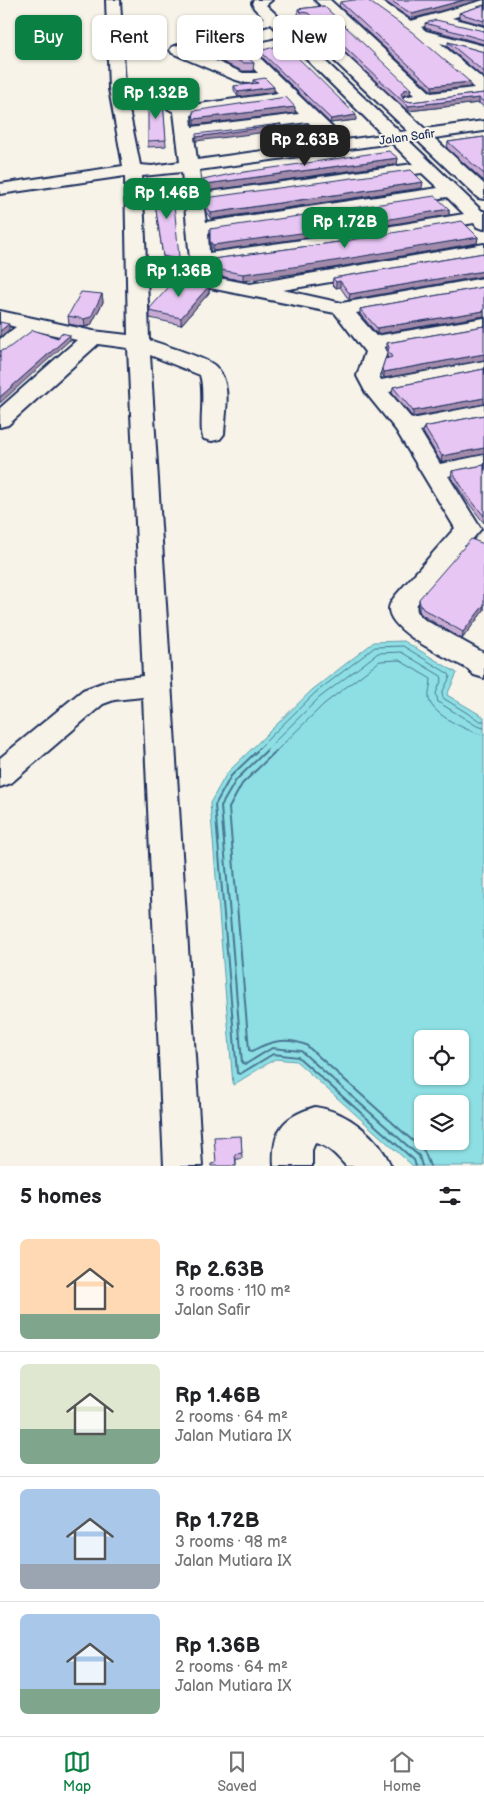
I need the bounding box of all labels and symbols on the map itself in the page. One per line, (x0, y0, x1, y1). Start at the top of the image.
pin: Rp 1.32B (104, 78, 208, 120)
pin: Rp 2.63B (253, 124, 357, 167)
street label: Jalan Safir (378, 126, 437, 149)
pin: Rp 1.46B (115, 178, 219, 220)
pin: Rp 1.72B (293, 206, 397, 249)
pin: Rp 1.36B (127, 256, 231, 298)

